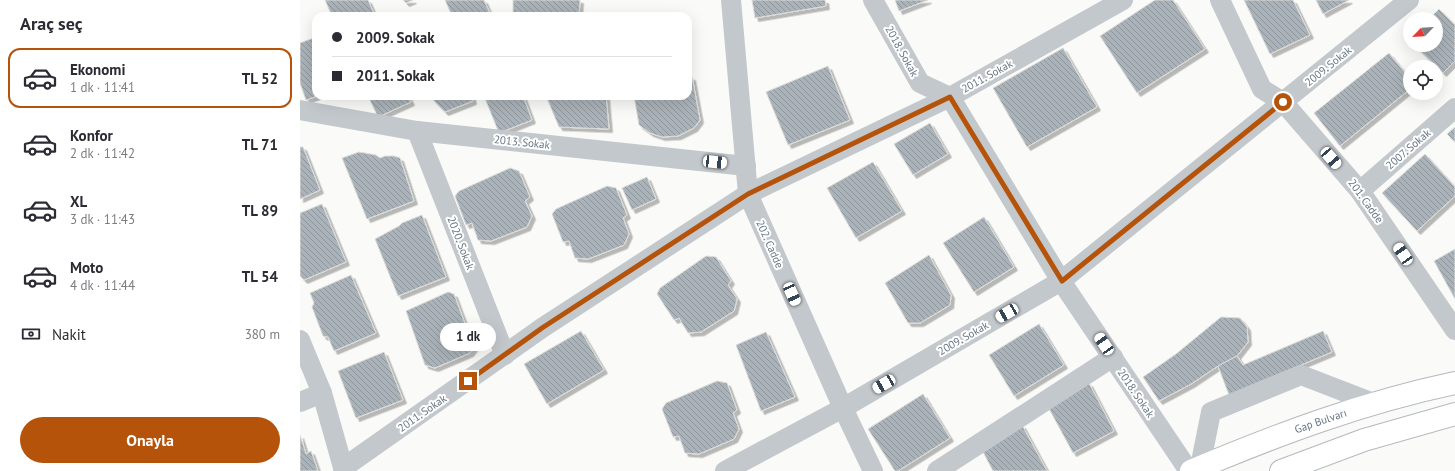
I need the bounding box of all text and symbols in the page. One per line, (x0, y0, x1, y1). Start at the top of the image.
text: Araç seç (20, 12, 83, 35)
north arrow (1403, 12, 1443, 52)
map controls (1403, 12, 1443, 100)
street label: 2018. Sokak (882, 23, 922, 80)
text: 2009. Sokak (356, 28, 435, 47)
street label: 2009. Sokak (1302, 42, 1355, 89)
street label: 2011. Sokak (959, 56, 1016, 96)
icon: car (22, 60, 58, 96)
text: Ekonomi (70, 60, 125, 79)
button: locate (1403, 60, 1443, 100)
text: 2011. Sokak (356, 66, 435, 85)
text: TL 52 (242, 69, 278, 88)
text: 1 dk · 11:41 (70, 79, 135, 96)
route start (1274, 93, 1292, 111)
street label: 2007. Sokak (1383, 125, 1434, 172)
icon: car (22, 126, 58, 162)
text: Konfor (70, 126, 113, 145)
street label: 2013. Sokak (493, 132, 551, 152)
text: TL 71 (242, 135, 278, 154)
text: 2 dk · 11:42 (70, 145, 135, 162)
car (1319, 145, 1343, 171)
car (702, 155, 728, 169)
street label: 201. Cadde (1345, 176, 1387, 226)
icon: car (22, 192, 58, 228)
text: XL (70, 192, 87, 211)
text: TL 89 (242, 201, 278, 220)
text: 3 dk · 11:43 (70, 211, 135, 228)
street label: 2020. Sokak (444, 214, 478, 272)
street label: 202. Cadde (753, 218, 787, 271)
car (1391, 241, 1415, 267)
icon: car (22, 258, 58, 294)
text: Moto (70, 258, 103, 277)
text: TL 54 (242, 267, 278, 286)
text: 4 dk · 11:44 (70, 277, 135, 294)
car (782, 281, 802, 307)
car (994, 302, 1020, 324)
street label: 2009. Sokak (935, 318, 991, 358)
icon: cash (20, 323, 42, 345)
callout: 1 dk (440, 323, 496, 351)
text: Nakit (52, 325, 86, 344)
text: 380 m (245, 326, 280, 343)
text: 1 dk (456, 328, 480, 345)
car (1092, 331, 1116, 357)
street label: 2018. Sokak (1114, 366, 1158, 421)
route end (459, 372, 477, 390)
car (871, 373, 897, 395)
street label: 2011. Sokak (395, 391, 450, 435)
street label: Gap Bulvarı (1293, 405, 1348, 436)
button: Onayla (20, 417, 280, 463)

